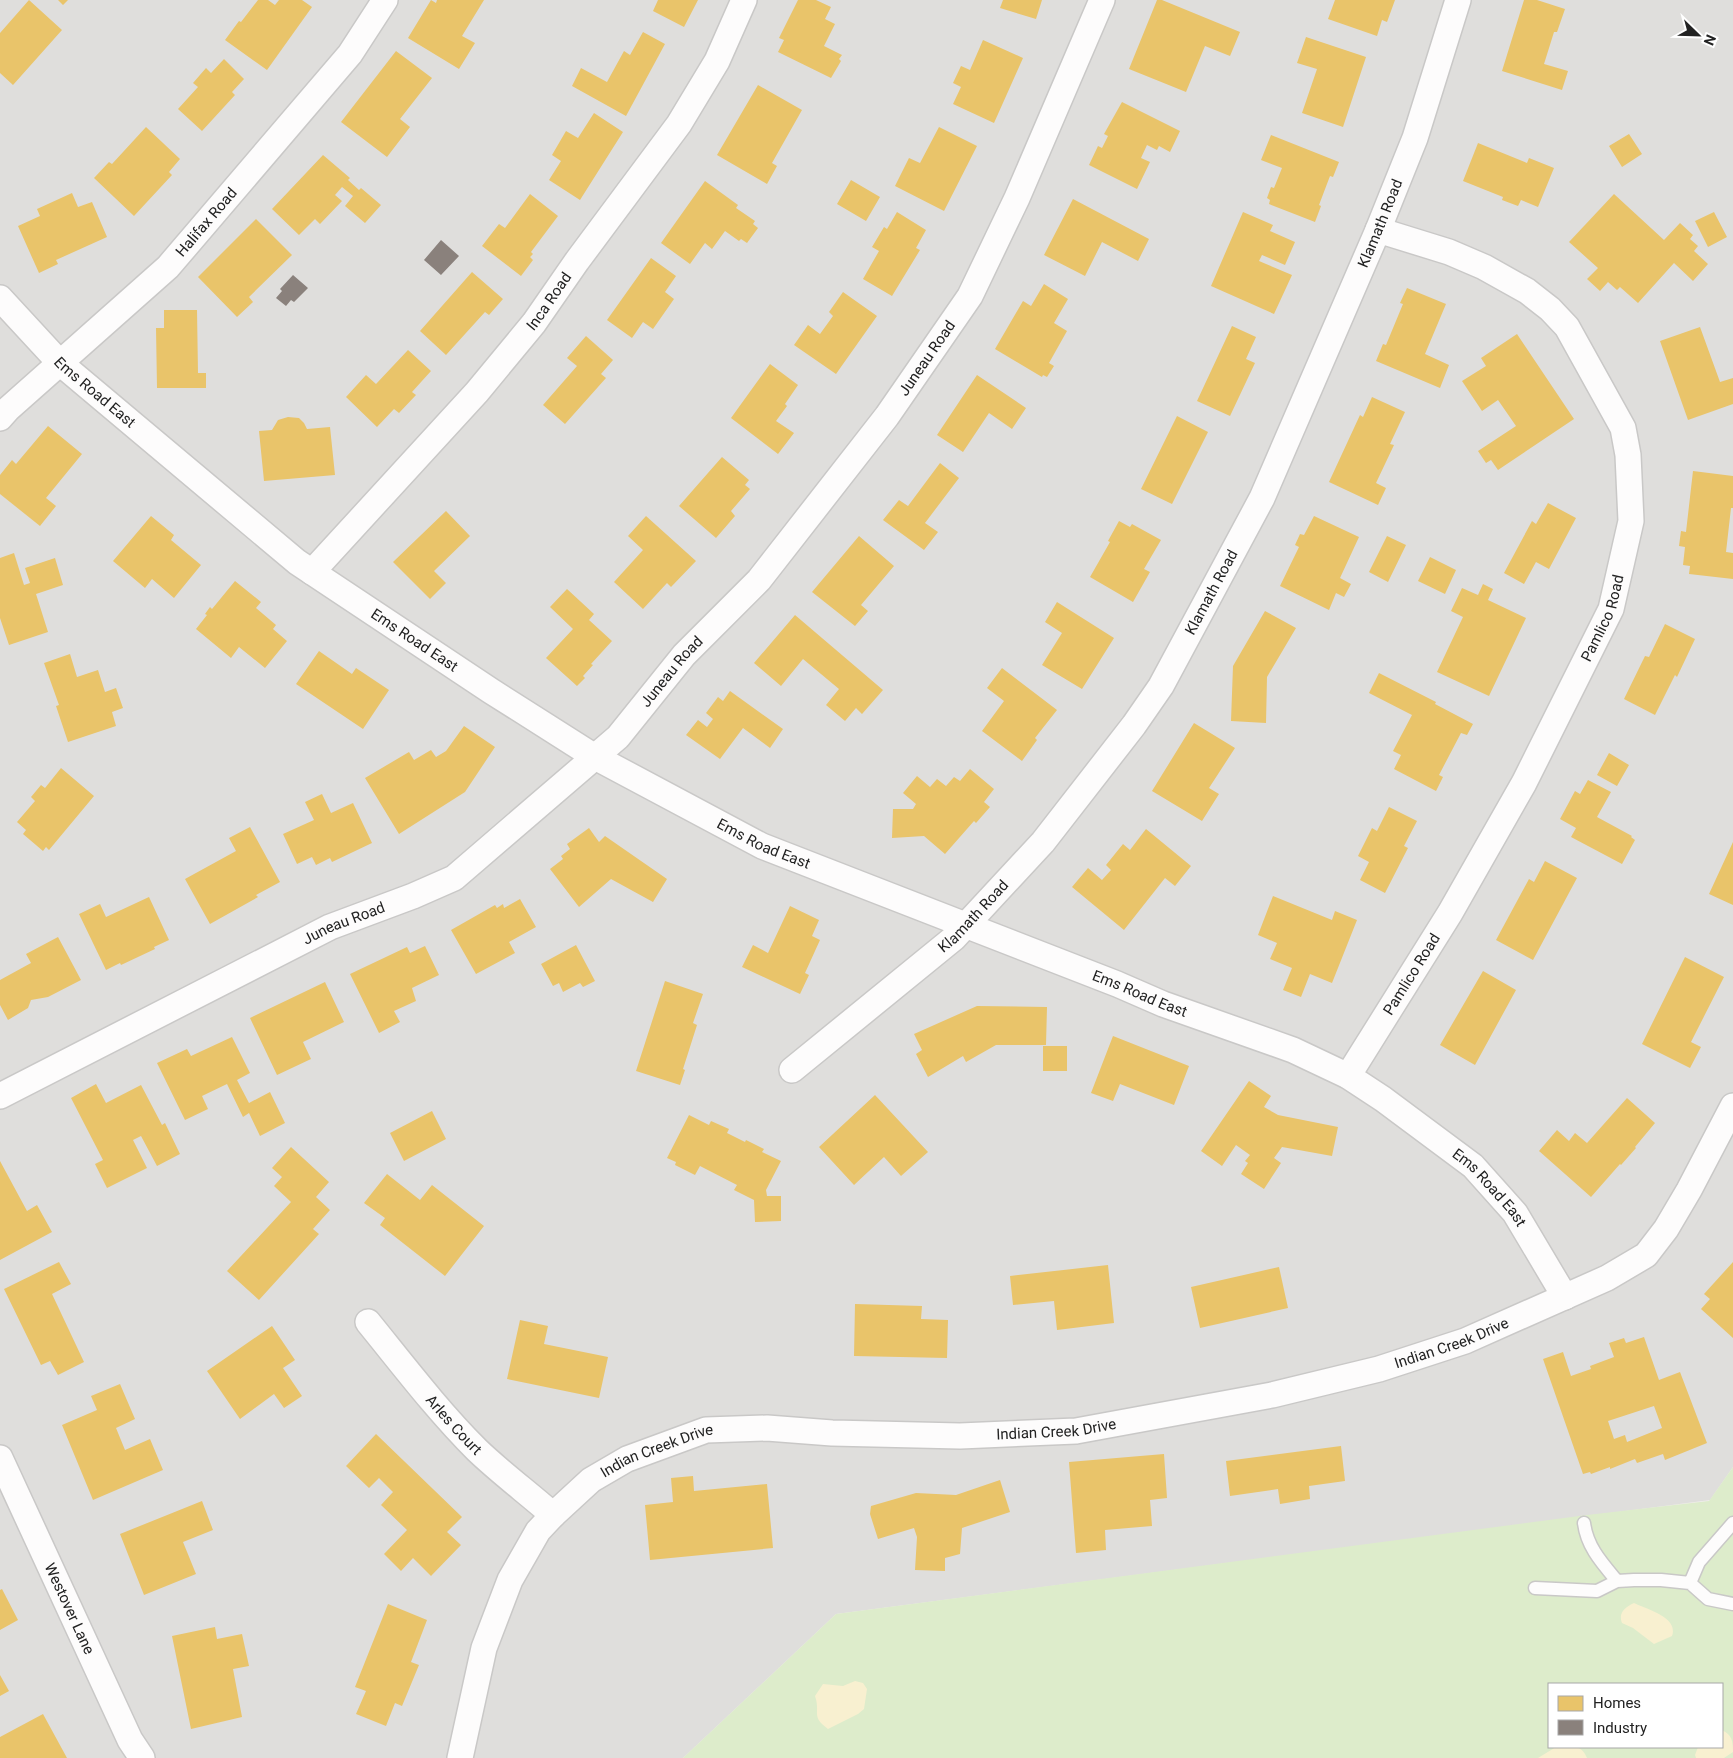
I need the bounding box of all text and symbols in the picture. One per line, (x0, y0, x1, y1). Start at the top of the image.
north arrow (1673, 10, 1723, 60)
text: N (1701, 32, 1719, 48)
street label: Klamath Road (1354, 177, 1406, 270)
street label: Halifax Road (172, 184, 241, 260)
street label: Inca Road (523, 269, 575, 334)
street label: Juneau Road (895, 317, 959, 399)
street label: Ems Road East (50, 353, 139, 432)
street label: Klamath Road (1181, 547, 1242, 638)
street label: Pamlico Road (1577, 573, 1628, 665)
street label: Ems Road East (368, 605, 461, 676)
street label: Juneau Road (637, 632, 707, 711)
street label: Ems Road East (714, 815, 813, 873)
street label: Klamath Road (934, 876, 1012, 956)
street label: Juneau Road (300, 898, 387, 948)
street label: Pamlico Road (1379, 930, 1444, 1018)
street label: Ems Road East (1090, 966, 1190, 1021)
street label: Ems Road East (1449, 1145, 1530, 1230)
street label: Indian Creek Drive (1392, 1314, 1511, 1372)
street label: Arles Court (422, 1391, 486, 1459)
street label: Indian Creek Drive (996, 1415, 1118, 1443)
street label: Indian Creek Drive (597, 1421, 713, 1482)
street label: Westover Lane (41, 1560, 98, 1657)
legend (1548, 1683, 1723, 1748)
text: Homes (1593, 1694, 1641, 1712)
text: Industry (1593, 1719, 1647, 1737)

